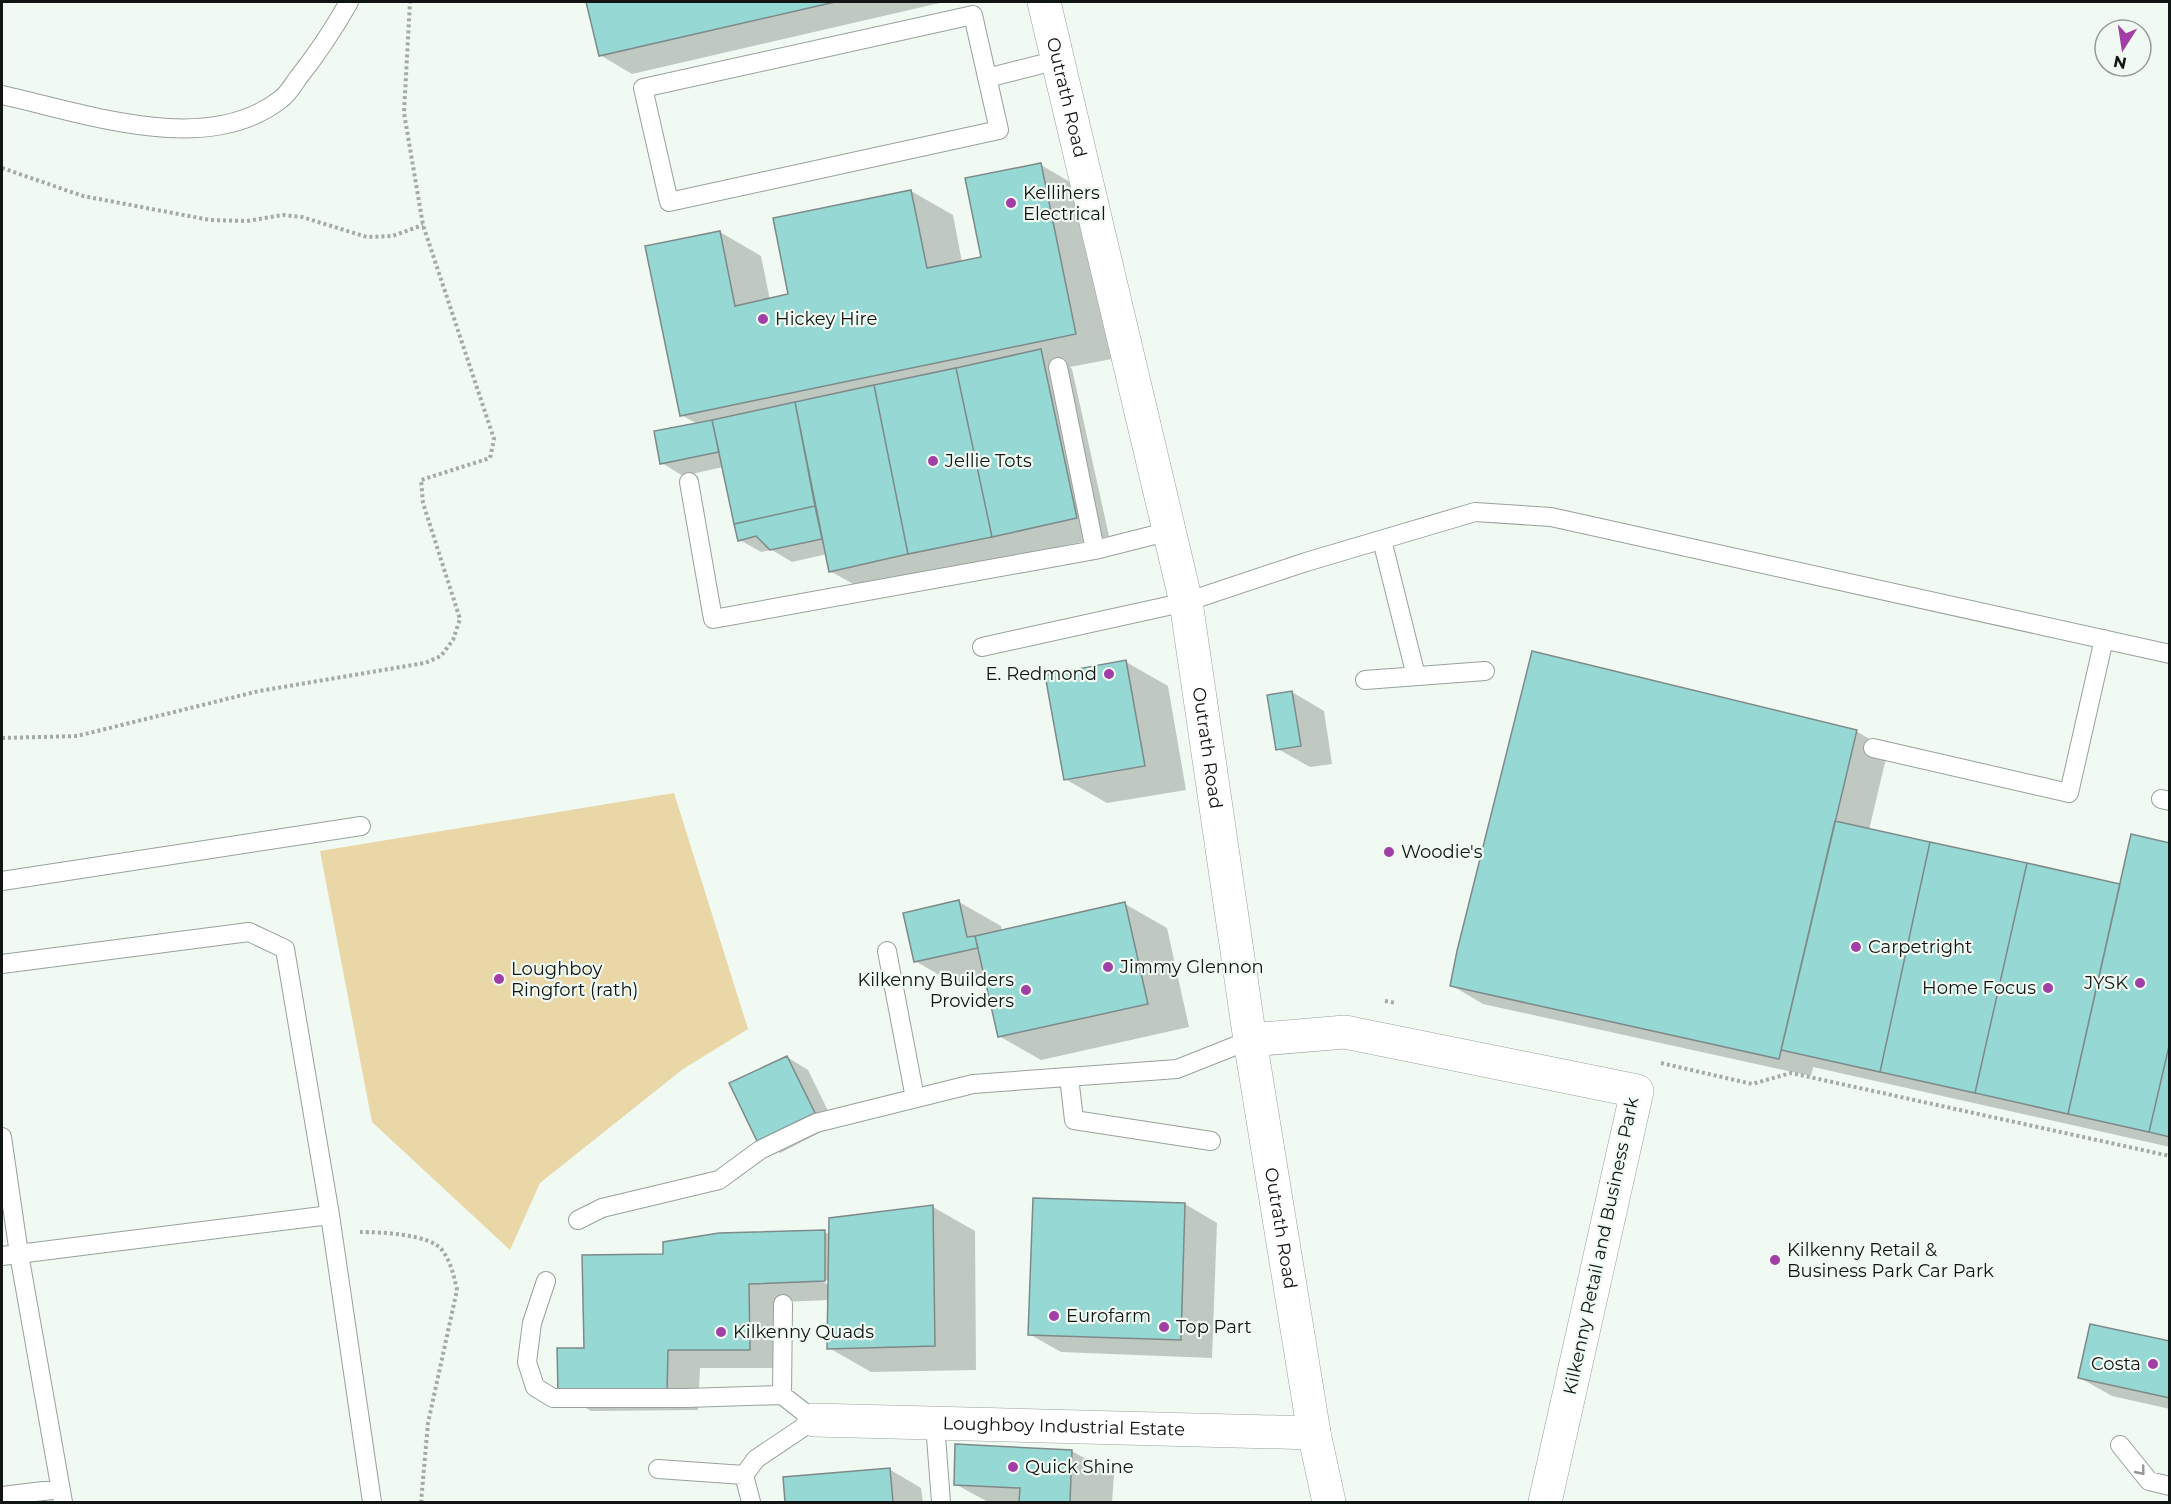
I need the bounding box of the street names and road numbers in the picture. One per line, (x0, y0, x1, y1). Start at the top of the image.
street label: Outrath Road (1042, 35, 1091, 160)
street label: Outrath Road (1188, 685, 1227, 810)
street label: Kilkenny Retail and Business Park (1559, 1095, 1643, 1397)
street label: Outrath Road (1260, 1166, 1301, 1291)
street label: Loughboy Industrial Estate (942, 1412, 1185, 1441)

